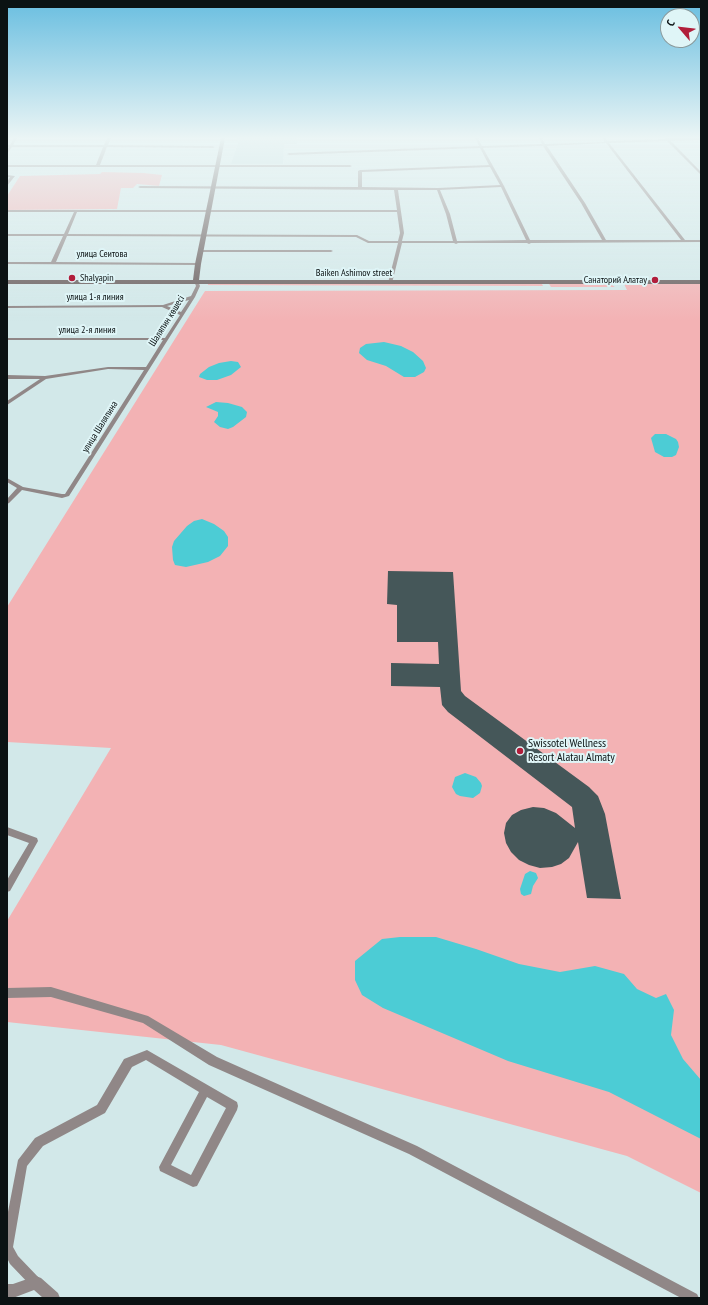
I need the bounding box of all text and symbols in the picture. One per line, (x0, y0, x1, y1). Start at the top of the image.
north arrow (660, 8, 700, 48)
text: С (663, 17, 678, 28)
street label: улица Сеитова (77, 248, 127, 260)
street label: Baiken Ashimov street (316, 267, 392, 279)
place label: Shalyapin (80, 272, 114, 284)
marker: Shalyapin (67, 273, 77, 283)
place label: Санаторий Алатау (584, 274, 647, 286)
marker: Санаторий Алатау (650, 275, 660, 285)
street label: улица 1-я линия (66, 291, 124, 303)
street label: Шаляпин көшесі (147, 293, 187, 349)
street label: улица 2-я линия (58, 324, 116, 336)
street label: улица Шаляпина (79, 399, 121, 455)
place label: Swissotel Wellness Resort Alatau Almaty (528, 737, 615, 765)
marker: Swissotel Wellness Resort Alatau Almaty (515, 746, 525, 756)

